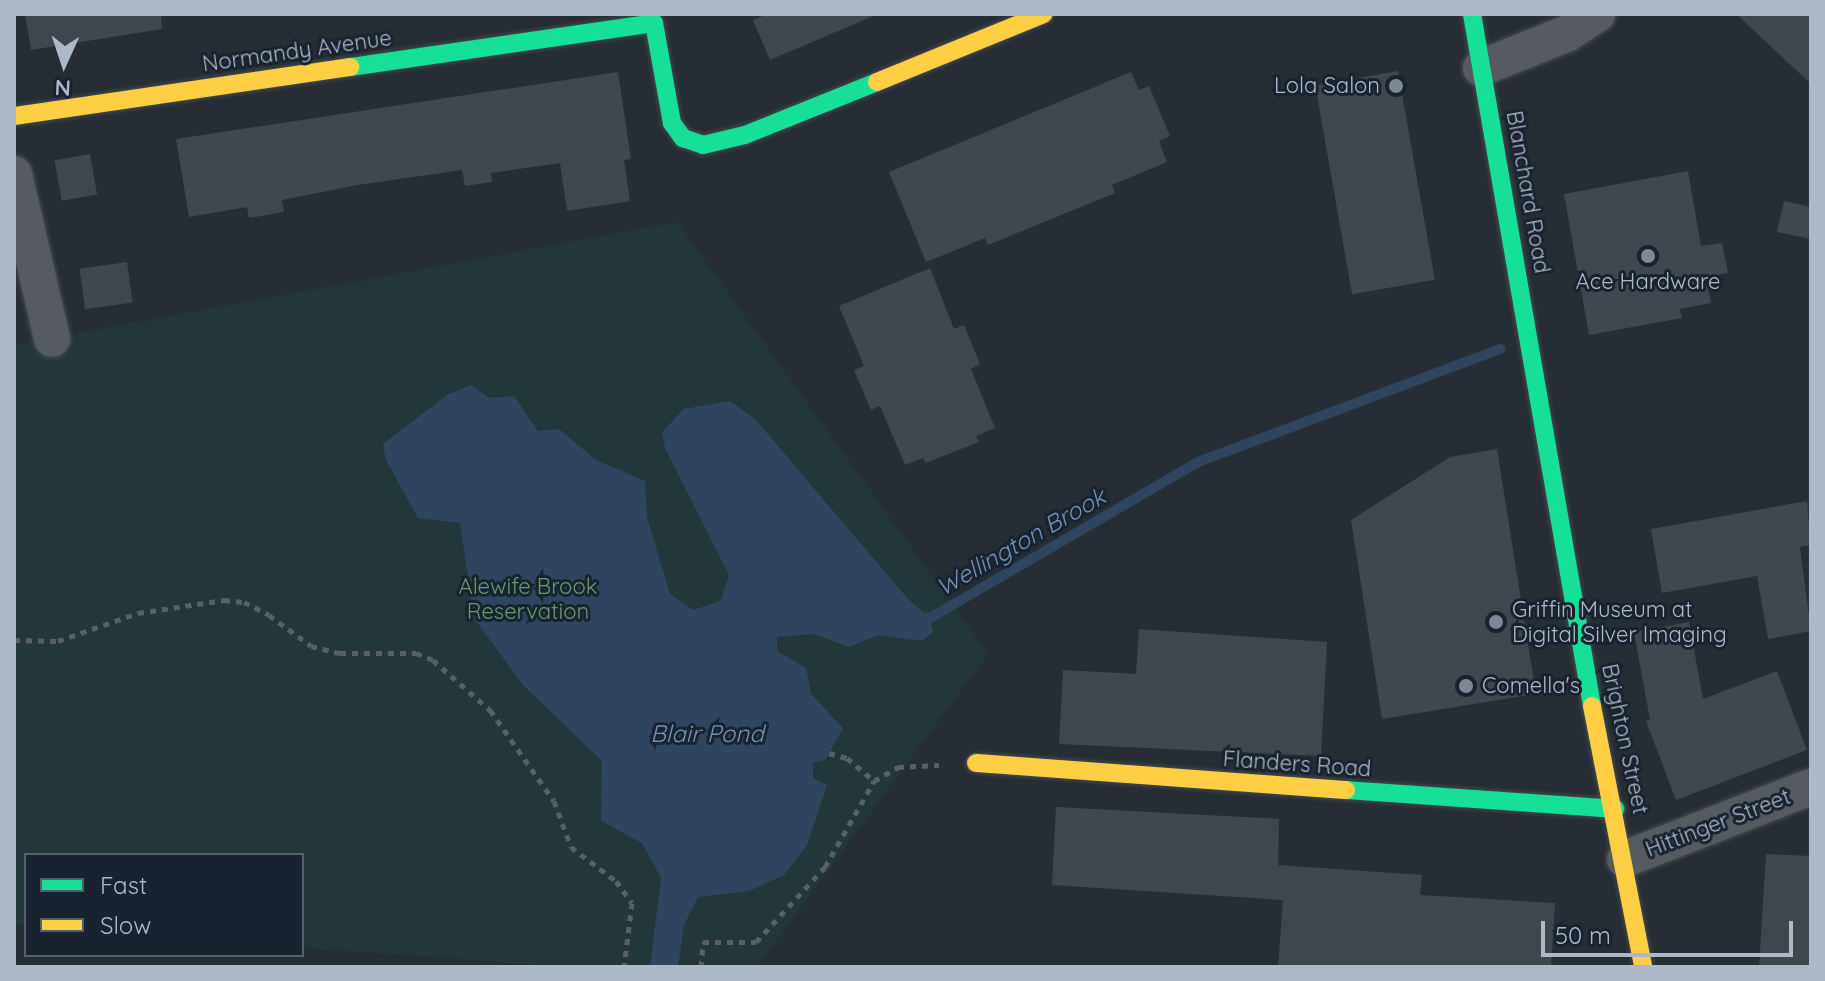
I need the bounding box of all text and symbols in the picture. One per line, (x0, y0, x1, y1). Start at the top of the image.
north arrow (24, 24, 104, 104)
street label: Normandy Avenue (201, 25, 393, 77)
place label: Lola Salon (1274, 73, 1380, 99)
text: N (54, 74, 72, 102)
marker: Lola Salon (1387, 77, 1405, 95)
street label: Blanchard Road (1501, 109, 1555, 275)
marker: Ace Hardware (1639, 247, 1657, 265)
place label: Ace Hardware (1576, 269, 1720, 295)
water label: Wellington Brook (931, 482, 1111, 602)
park label: Alewife Brook Reservation (459, 573, 597, 624)
place label: Griffin Museum at Digital Silver Imaging (1512, 596, 1727, 648)
marker: Griffin Museum at Digital Silver Imaging (1487, 613, 1505, 631)
street label: Brighton Street (1596, 661, 1654, 817)
place label: Comella's (1482, 673, 1580, 699)
marker: Comella's (1457, 677, 1475, 695)
water label: Blair Pond (650, 720, 764, 748)
street label: Flanders Road (1222, 746, 1372, 782)
street label: Hittinger Street (1642, 783, 1794, 863)
legend (24, 853, 304, 957)
text: Fast (100, 870, 147, 900)
scale bar (1545, 905, 1797, 955)
text: Slow (100, 910, 151, 940)
text: 50 m (1555, 920, 1611, 950)

